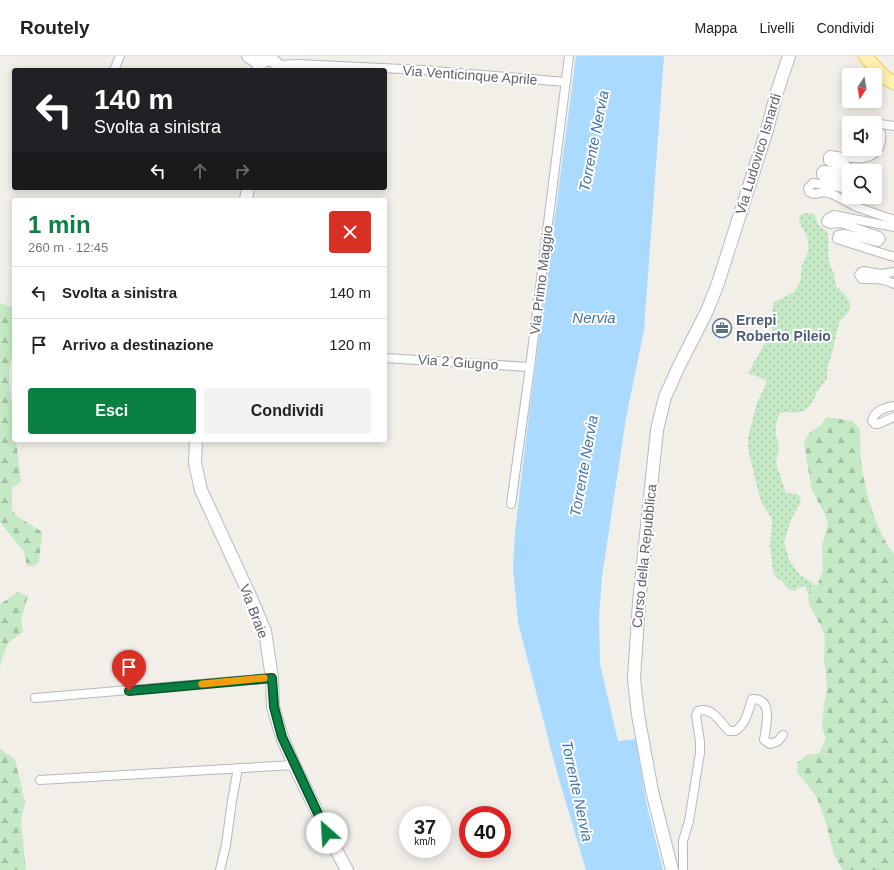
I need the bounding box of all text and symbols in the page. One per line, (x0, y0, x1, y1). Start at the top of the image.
text: Routely (20, 17, 90, 38)
text: Mappa (695, 20, 737, 36)
text: Livelli (759, 20, 794, 36)
text: Condividi (816, 20, 874, 36)
street label: Via Venticinque Aprile (402, 62, 538, 88)
north arrow (842, 68, 882, 108)
map controls (842, 68, 882, 204)
icon: left (28, 84, 80, 136)
text: 140 m (94, 84, 173, 115)
water label: Torrente Nervia (575, 89, 612, 193)
street label: Via Ludovico Isnardi (732, 91, 784, 217)
button: sound (842, 116, 882, 156)
text: Svolta a sinistra (94, 117, 221, 137)
icon: left (147, 160, 169, 182)
icon: ahead (189, 160, 211, 182)
icon: right (231, 160, 253, 182)
button: search (842, 164, 882, 204)
text: 1 min (28, 211, 91, 238)
button: close (329, 211, 371, 253)
street label: Via Primo Maggio (526, 224, 556, 336)
text: 260 m · 12:45 (28, 240, 108, 255)
icon: left (28, 282, 50, 304)
text: Svolta a sinistra (62, 284, 177, 301)
text: 140 m (329, 284, 371, 301)
water label: Nervia (572, 309, 616, 326)
place label: Errepi Roberto Pileio (736, 312, 831, 344)
office icon: Errepi Roberto Pileio (711, 317, 733, 339)
icon: arrive (28, 334, 50, 356)
text: Arrivo a destinazione (62, 336, 214, 353)
text: 120 m (329, 336, 371, 353)
street label: Via 2 Giugno (417, 351, 499, 373)
button: Esci (28, 388, 196, 434)
button: Condividi (204, 388, 371, 434)
water label: Torrente Nervia (566, 414, 601, 518)
street label: Corso della Repubblica (628, 483, 660, 629)
street label: Via Braie (236, 582, 272, 640)
pin (112, 650, 146, 691)
icon: arrive (118, 656, 140, 678)
water label: Torrente Nervia (558, 739, 596, 843)
speed limit sign: 40 (459, 806, 511, 858)
position arrow (306, 812, 348, 854)
text: 37 (414, 816, 436, 838)
text: km/h (414, 836, 436, 847)

